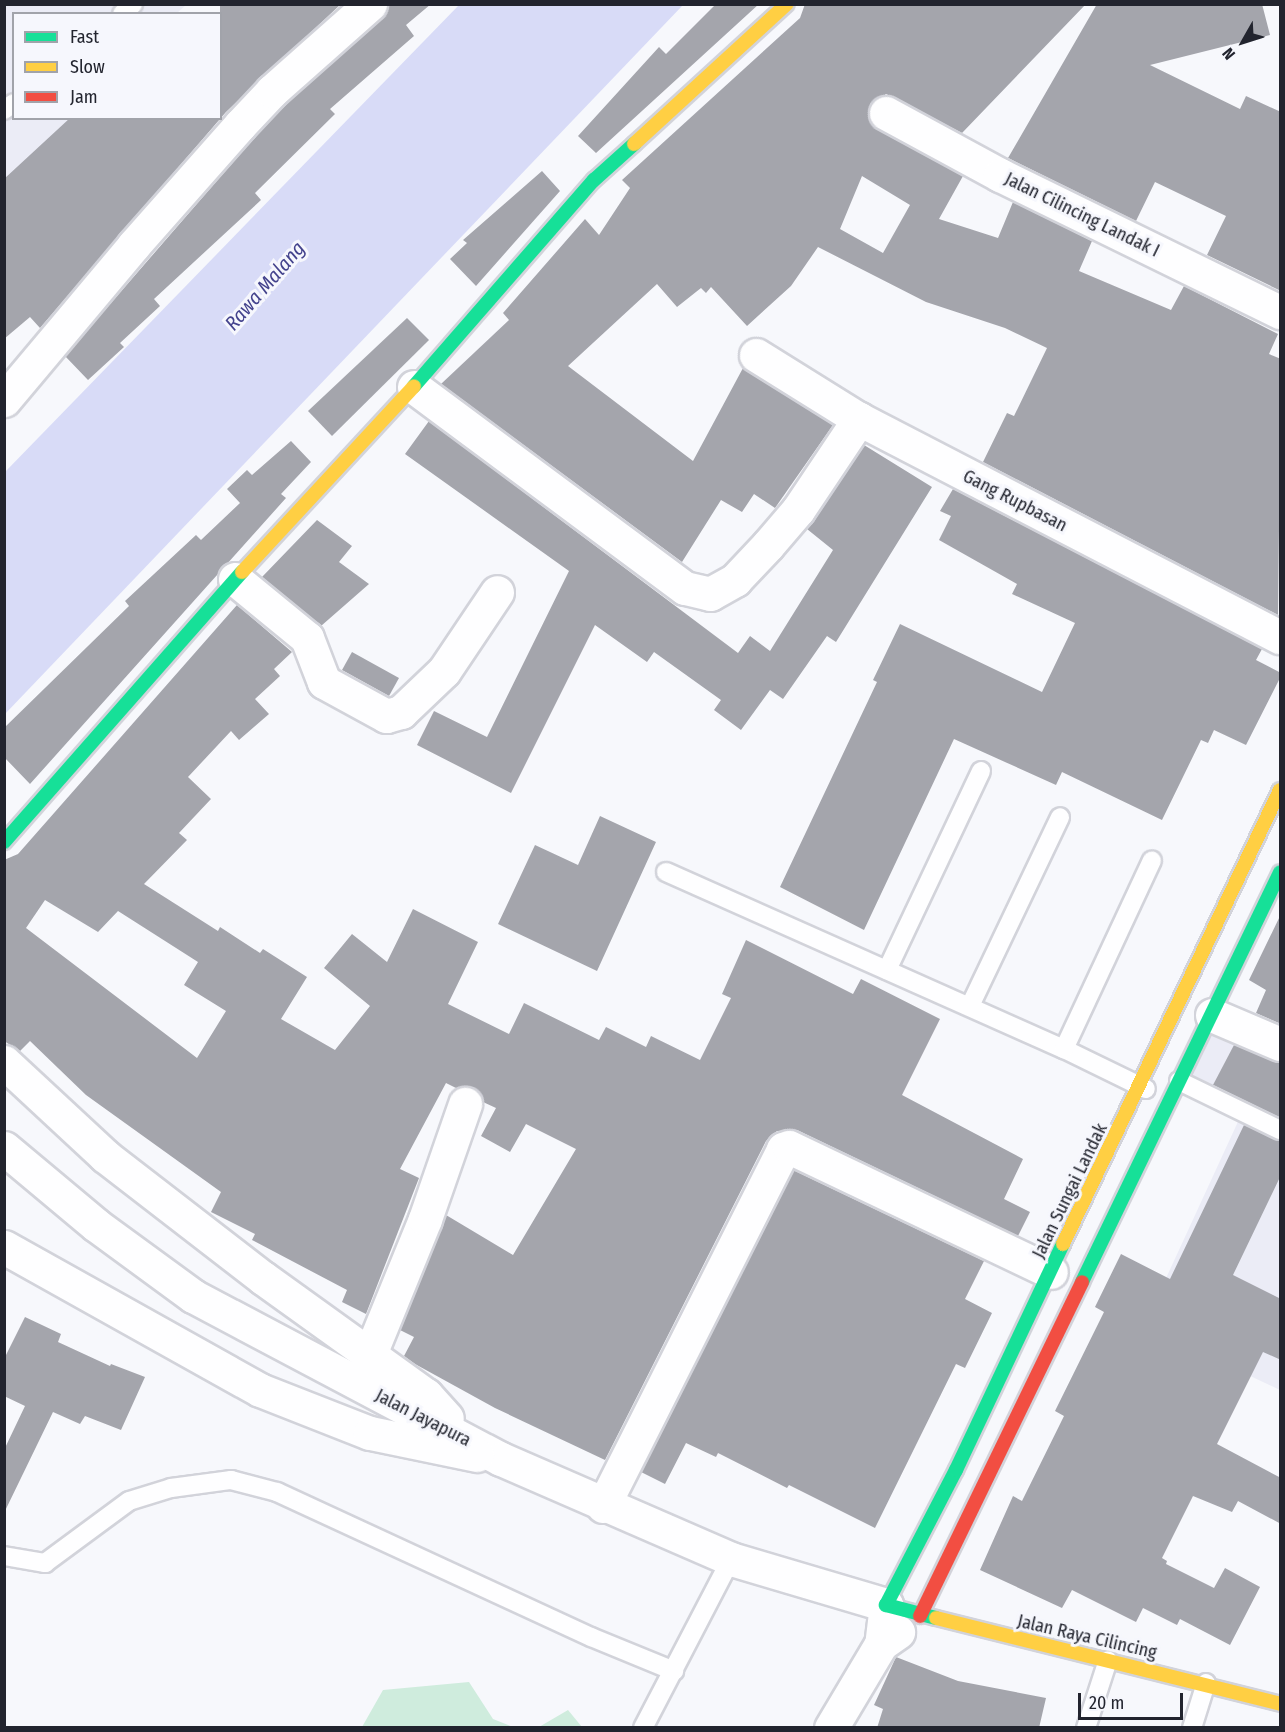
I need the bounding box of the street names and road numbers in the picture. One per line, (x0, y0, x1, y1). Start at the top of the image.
street label: Jalan Cilincing Landak I (1001, 168, 1163, 262)
street label: Gang Rupbasan (959, 465, 1071, 537)
street label: Jalan Sungai Landak (1028, 1120, 1112, 1262)
street label: Jalan Jayapura (372, 1385, 474, 1451)
street label: Jalan Raya Cilincing (1015, 1610, 1159, 1664)

